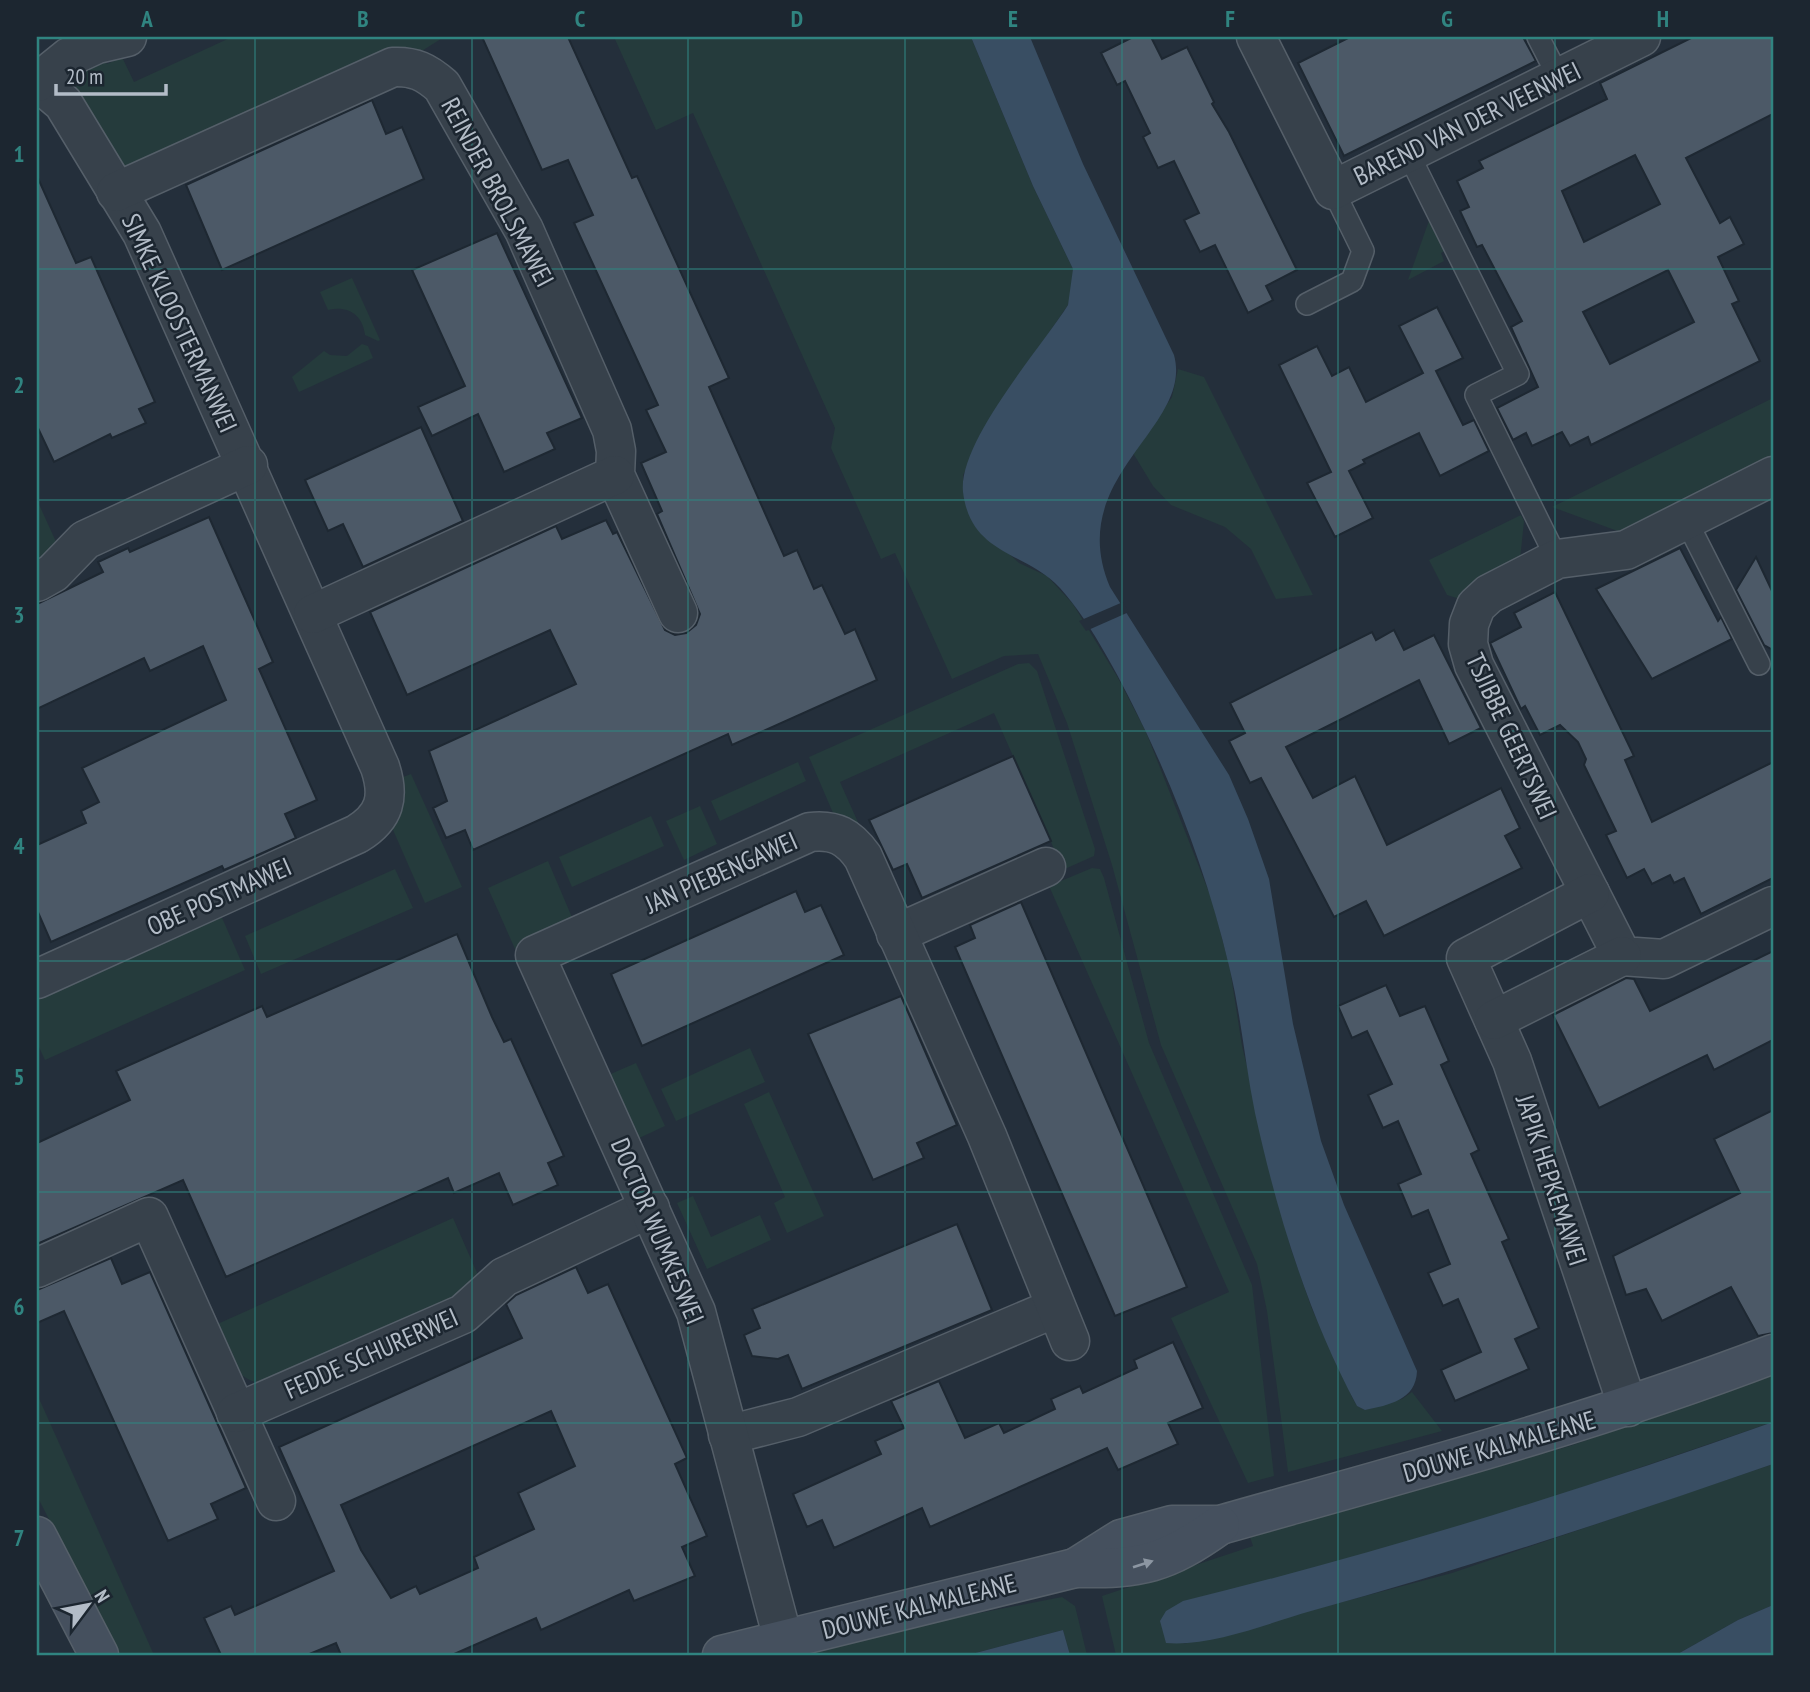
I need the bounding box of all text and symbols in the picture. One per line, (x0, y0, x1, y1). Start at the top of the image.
text: A (140, 4, 153, 33)
text: B (357, 4, 369, 33)
text: C (575, 4, 586, 33)
text: D (791, 4, 803, 33)
text: E (1008, 4, 1018, 33)
text: F (1225, 4, 1235, 33)
text: G (1441, 4, 1453, 33)
text: H (1657, 4, 1669, 33)
scale bar (56, 52, 166, 96)
street label: BAREND VAN DER VEENWEI (1348, 54, 1586, 192)
text: 20 m (66, 63, 103, 90)
street label: REINDER BROLSMAWEI (434, 92, 562, 292)
text: 1 (14, 139, 25, 168)
street label: SIMKE KLOOSTERMANWEI (115, 208, 245, 438)
text: 2 (14, 370, 25, 399)
text: 3 (14, 600, 25, 629)
street label: TSJIBBE GEERTSWEI (1459, 647, 1565, 825)
street label: JAN PIEBENGAWEI (639, 824, 802, 921)
text: 4 (14, 831, 25, 860)
street label: OBE POSTMAWEI (142, 850, 296, 942)
text: 5 (14, 1062, 25, 1091)
street label: JAPIK HEPKEMAWEI (1509, 1089, 1595, 1270)
street label: DOCTOR WUMKESWEI (604, 1133, 712, 1329)
text: 6 (14, 1292, 25, 1321)
street label: FEDDE SCHURERWEI (279, 1300, 463, 1406)
street label: DOUWE KALMALEANE (1399, 1403, 1599, 1489)
text: 7 (14, 1523, 25, 1552)
one-way arrow (1133, 1559, 1154, 1569)
street label: DOUWE KALMALEANE (818, 1566, 1020, 1646)
north arrow (52, 1570, 122, 1640)
text: N (90, 1585, 115, 1607)

